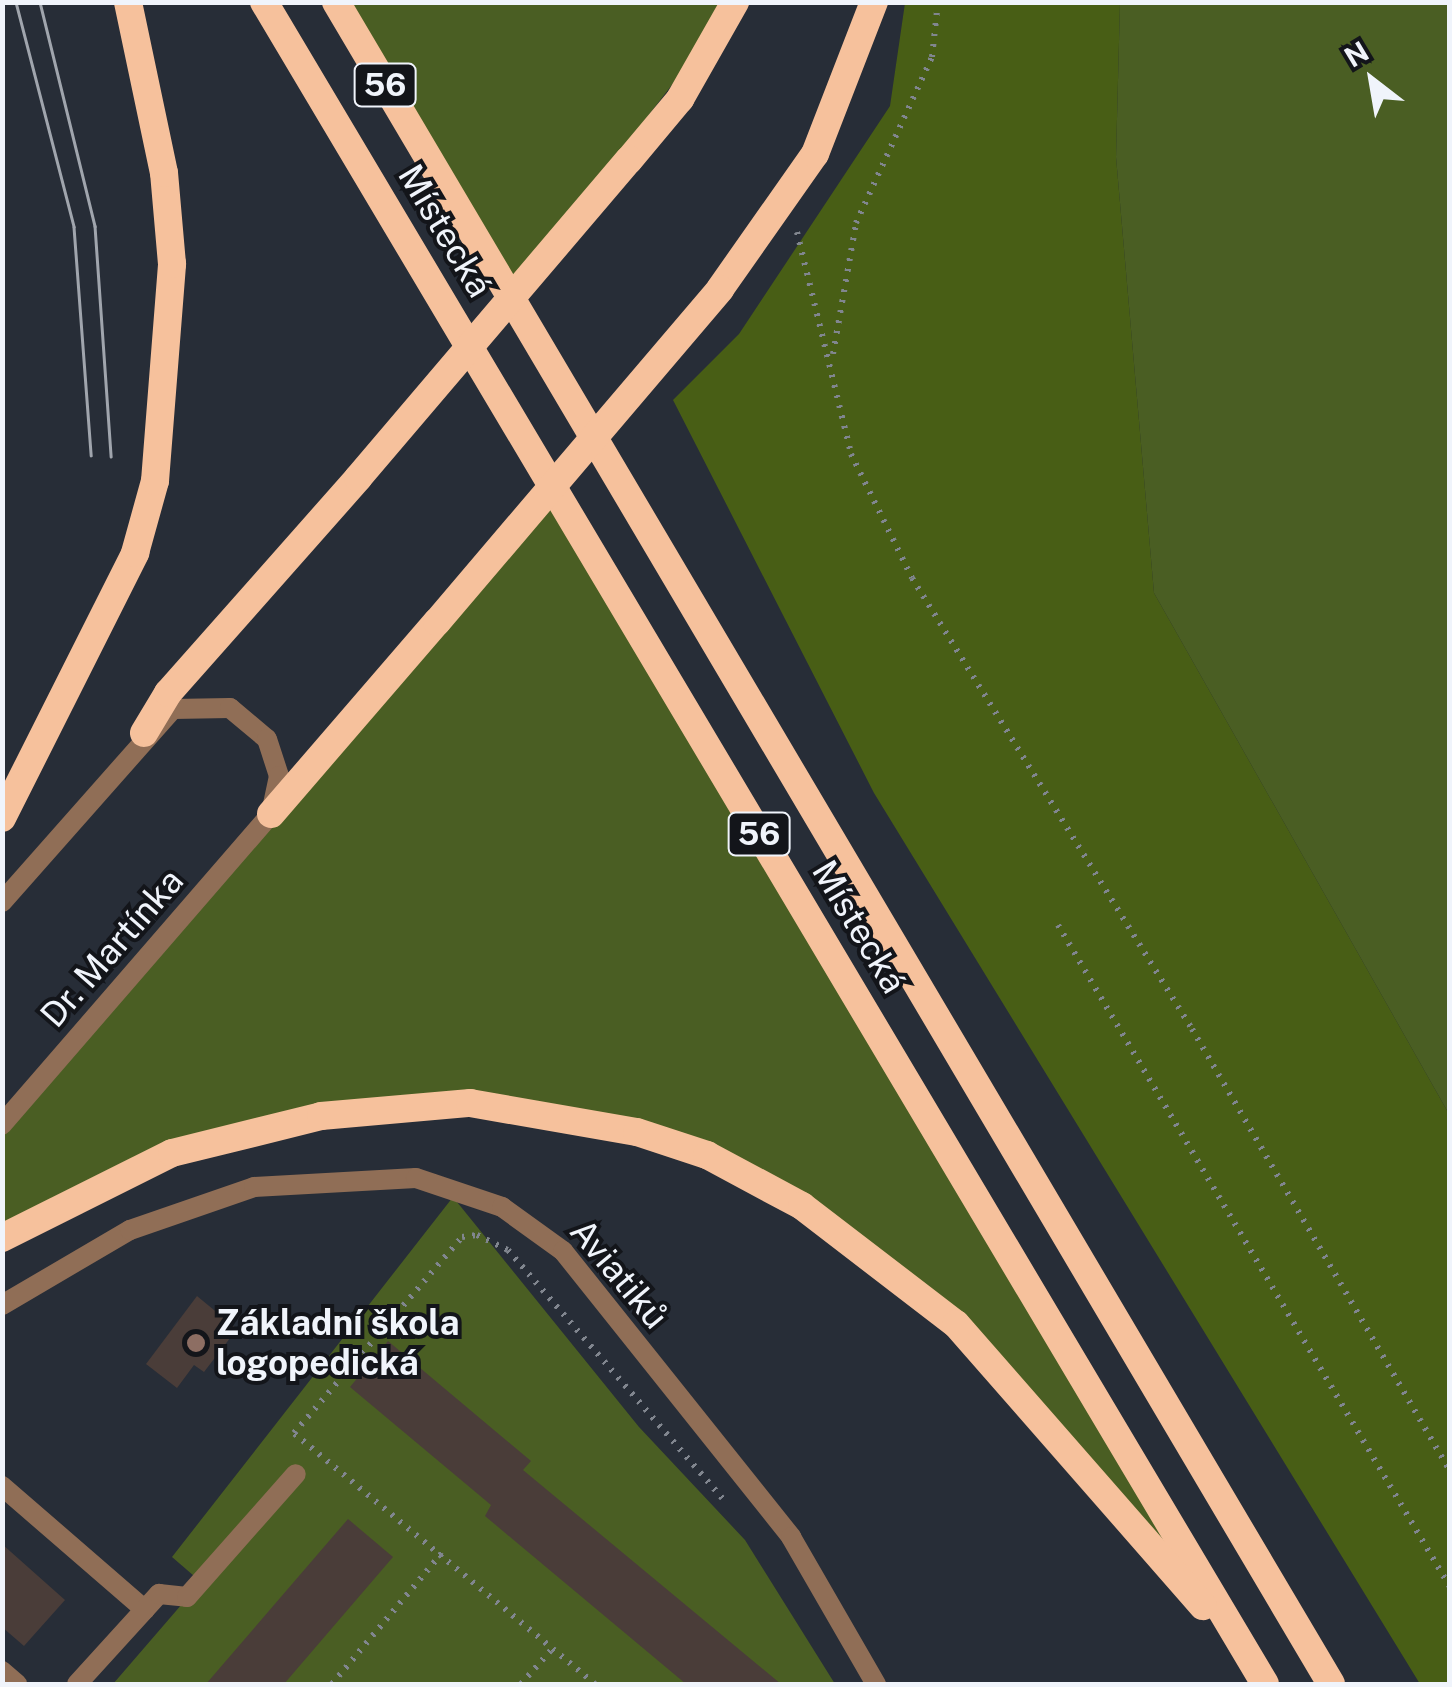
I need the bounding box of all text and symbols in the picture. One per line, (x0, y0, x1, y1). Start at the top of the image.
north arrow (1322, 30, 1422, 130)
text: N (1338, 34, 1374, 74)
road number: 56 (352, 58, 418, 112)
street label: Místecká (389, 157, 501, 305)
road number: 56 (726, 807, 792, 861)
street label: Místecká (803, 853, 915, 1001)
street label: Dr. Martínka (32, 860, 192, 1036)
street label: Aviatiků (561, 1211, 677, 1337)
place label: Základní škola logopedická (216, 1302, 459, 1384)
marker: Základní škola logopedická (185, 1332, 207, 1354)

